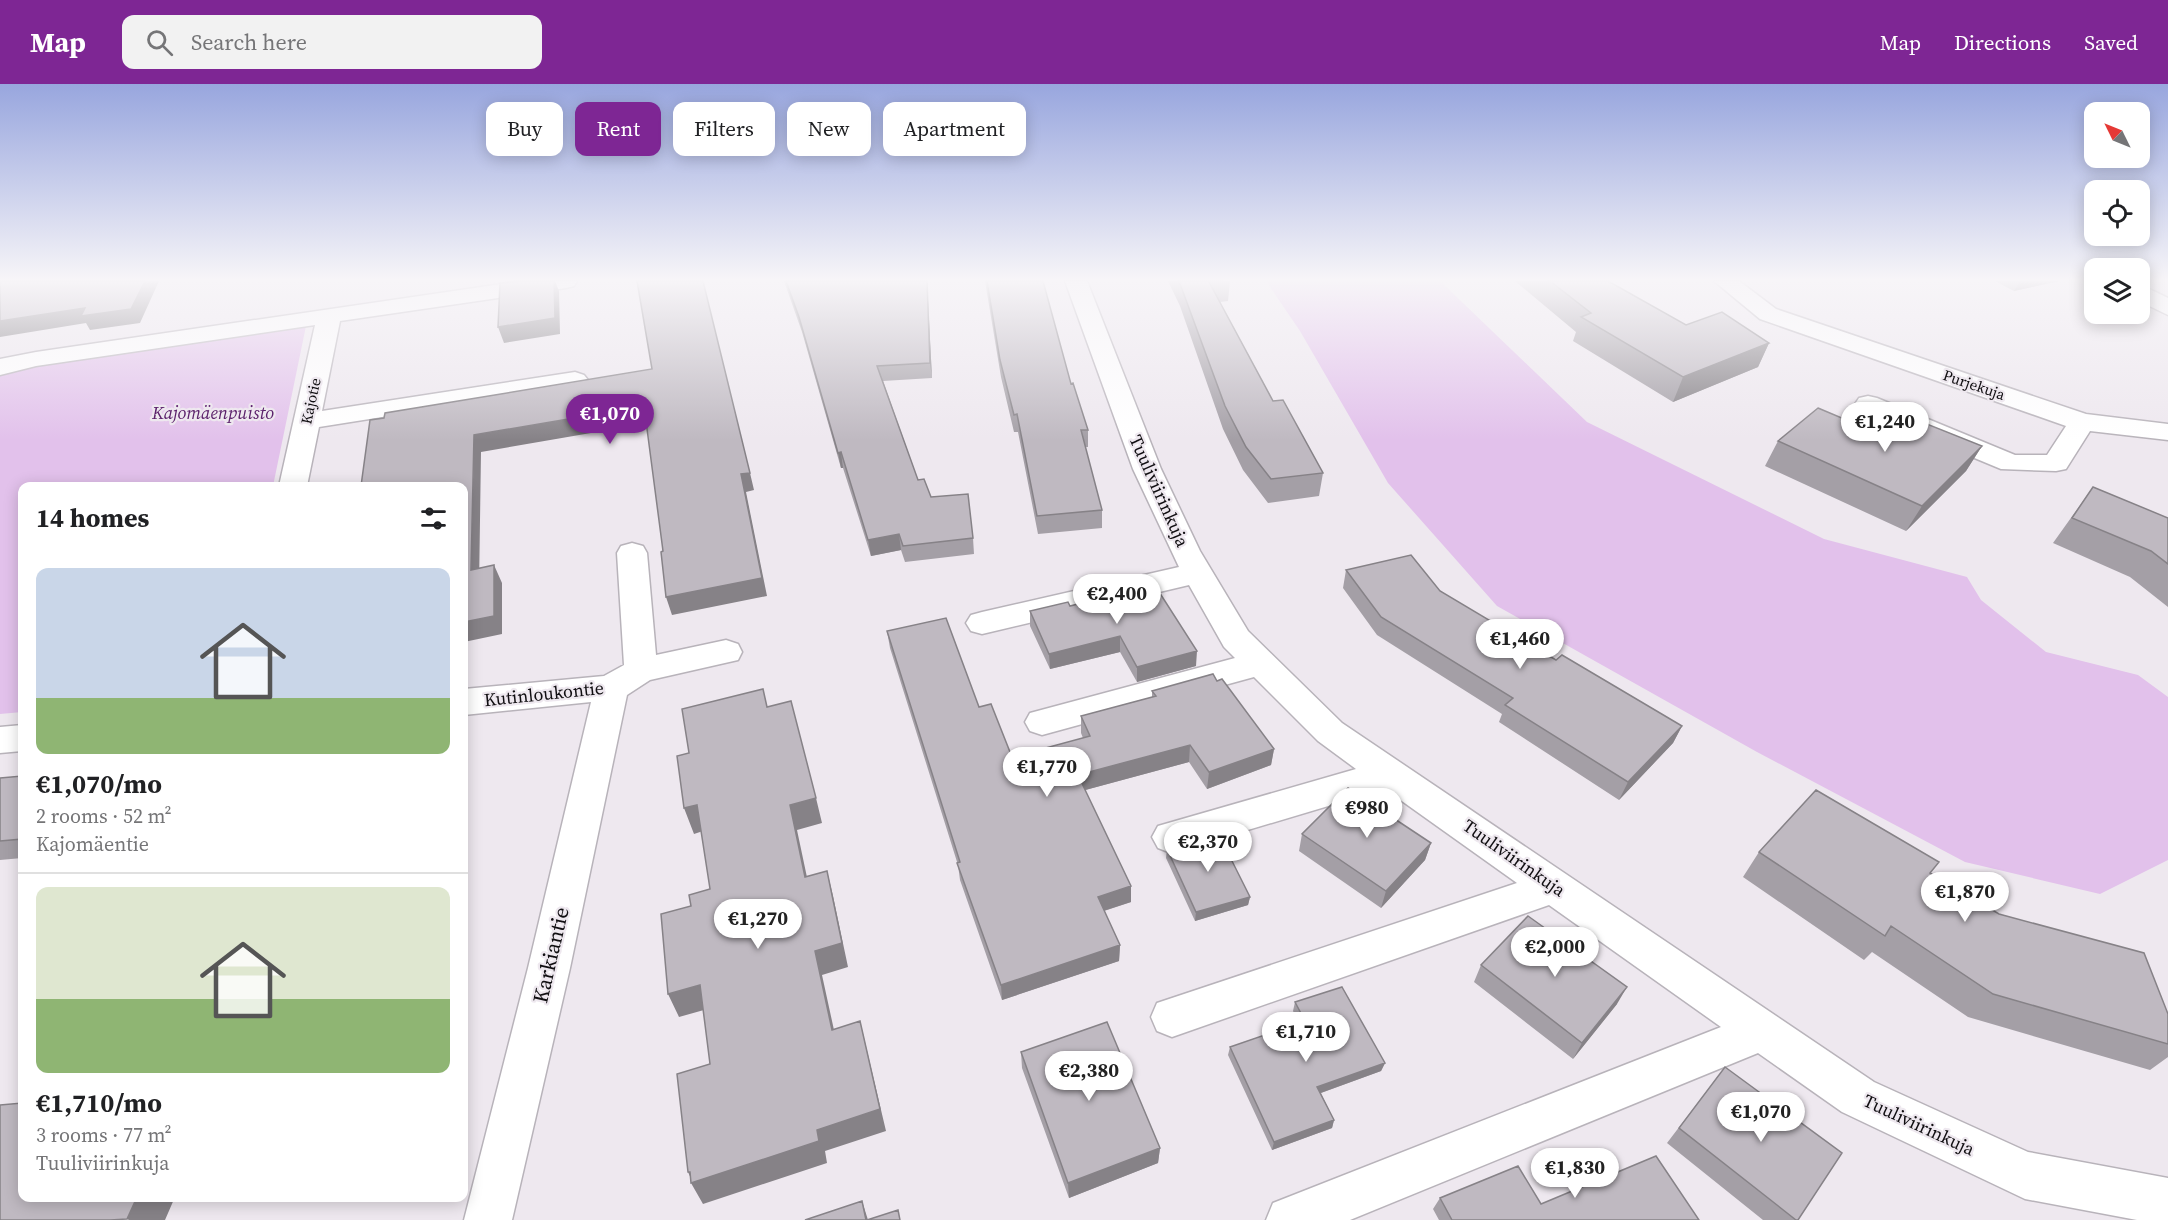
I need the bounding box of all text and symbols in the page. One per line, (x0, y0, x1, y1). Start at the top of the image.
search box (122, 15, 542, 69)
text: Map (30, 23, 86, 61)
icon: search (143, 26, 176, 59)
text: Search here (191, 27, 307, 57)
text: Map (1880, 28, 1921, 57)
text: Directions (1954, 28, 2051, 57)
text: Saved (2084, 28, 2138, 57)
chip: Buy (486, 102, 563, 156)
chip: Rent (575, 102, 661, 156)
chip: Filters (673, 102, 775, 156)
chip: New (787, 102, 871, 156)
chip: Apartment (883, 102, 1026, 156)
north arrow (2084, 102, 2150, 168)
map controls (2084, 102, 2150, 324)
button: locate (2084, 180, 2150, 246)
button: layers (2084, 258, 2150, 324)
street label: Purjekuja (1940, 364, 2008, 405)
street label: Kajotie (295, 376, 326, 426)
pin: €1,070 (561, 394, 659, 445)
text: €1,070 (580, 399, 640, 427)
park label: Kajomäenpuisto (151, 400, 274, 425)
pin: €1,240 (1836, 402, 1934, 453)
text: €1,240 (1855, 407, 1915, 435)
street label: Tuuliviirinkuja (1124, 431, 1196, 551)
text: 14 homes (36, 500, 149, 536)
icon: filters (417, 502, 450, 535)
pin: €2,400 (1068, 574, 1166, 625)
text: €2,400 (1087, 579, 1147, 607)
icon: home (189, 607, 297, 715)
pin: €1,460 (1471, 619, 1569, 670)
text: €1,460 (1490, 624, 1550, 652)
street label: Kutinloukontie (483, 675, 605, 712)
pin: €1,770 (998, 747, 1096, 798)
text: €1,770 (1017, 752, 1077, 780)
text: €1,070/mo (36, 766, 162, 802)
pin: €980 (1331, 788, 1403, 839)
text: €980 (1345, 793, 1389, 821)
text: 2 rooms · 52 m² (36, 802, 172, 830)
street label: Tuuliviirinkuja (1458, 813, 1571, 903)
pin: €2,370 (1159, 822, 1257, 873)
text: €2,370 (1178, 827, 1238, 855)
text: Kajomäentie (36, 830, 149, 858)
pin: €1,870 (1916, 872, 2014, 923)
text: €1,870 (1935, 877, 1995, 905)
pin: €1,270 (709, 899, 807, 950)
street label: Karkiantie (525, 904, 576, 1006)
text: €1,270 (728, 904, 788, 932)
icon: home (189, 926, 297, 1034)
pin: €2,000 (1506, 927, 1604, 978)
text: €2,000 (1525, 932, 1585, 960)
pin: €1,710 (1257, 1012, 1355, 1063)
text: €1,710 (1276, 1017, 1336, 1045)
pin: €2,380 (1040, 1051, 1138, 1102)
text: €2,380 (1059, 1056, 1119, 1084)
text: €1,710/mo (36, 1085, 162, 1121)
street label: Tuuliviirinkuja (1860, 1088, 1980, 1162)
pin: €1,070 (1712, 1092, 1810, 1143)
text: €1,070 (1731, 1097, 1791, 1125)
text: 3 rooms · 77 m² (36, 1121, 172, 1149)
pin: €1,830 (1526, 1148, 1624, 1199)
text: Tuuliviirinkuja (36, 1149, 169, 1177)
text: €1,830 (1545, 1153, 1605, 1181)

